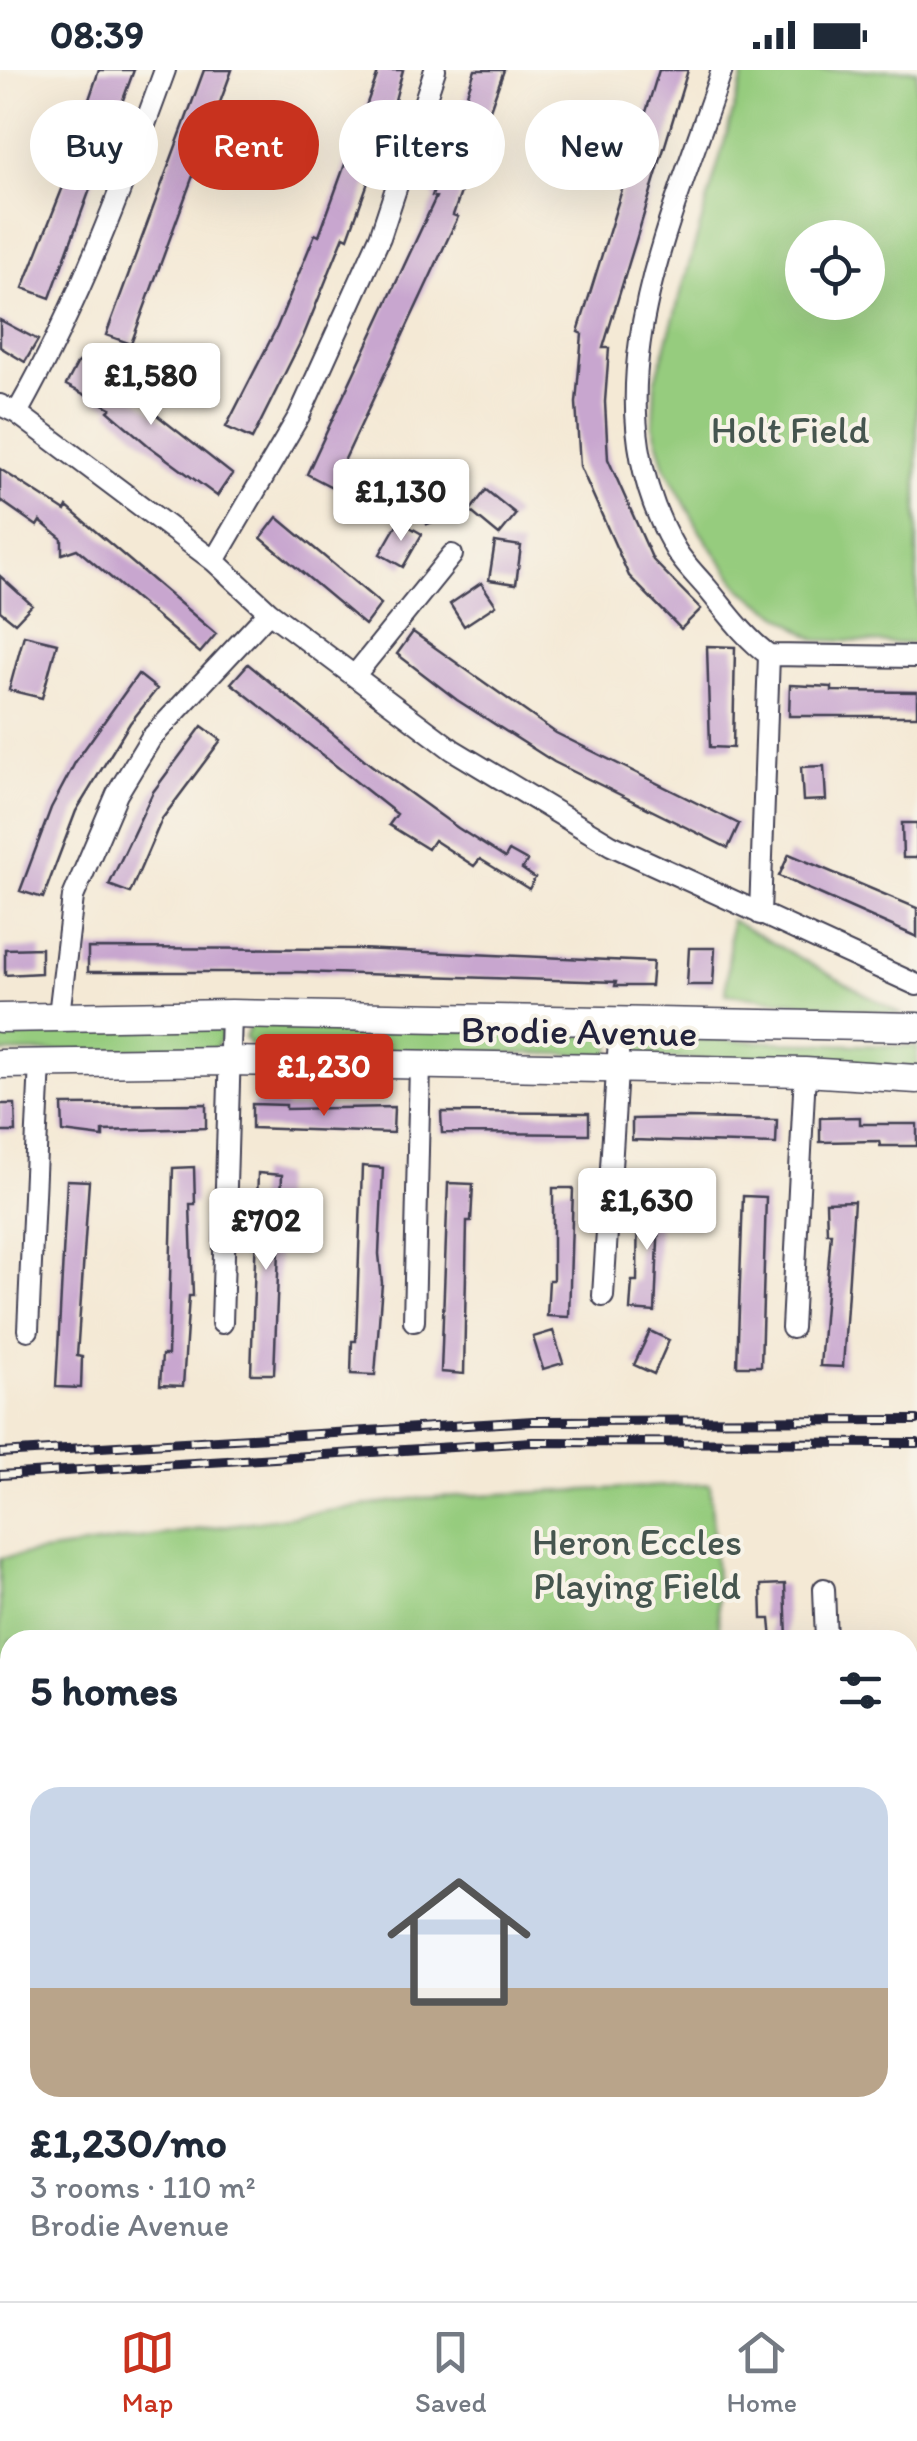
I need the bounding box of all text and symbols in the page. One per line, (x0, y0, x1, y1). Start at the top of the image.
text: 08:39 (50, 12, 144, 58)
chip: Buy (30, 100, 158, 190)
chip: Rent (178, 100, 319, 190)
chip: Filters (339, 100, 505, 190)
chip: New (525, 100, 659, 190)
map controls (785, 220, 885, 320)
button: locate (785, 220, 885, 320)
pin: £1,580 (70, 343, 232, 428)
text: £1,580 (104, 356, 198, 394)
park label: Holt Field (711, 407, 869, 453)
pin: £1,130 (320, 459, 482, 544)
text: £1,130 (355, 472, 447, 510)
street label: Brodie Avenue (460, 1006, 698, 1056)
pin: £1,230 (243, 1034, 405, 1119)
text: £1,230 (277, 1047, 371, 1085)
pin: £1,630 (566, 1168, 728, 1253)
text: £1,630 (600, 1181, 694, 1219)
pin: £702 (207, 1188, 325, 1273)
text: £702 (231, 1201, 301, 1239)
park label: Heron Eccles Playing Field (532, 1519, 742, 1609)
icon: filters (833, 1663, 888, 1718)
text: 5 homes (30, 1665, 178, 1716)
icon: home (369, 1852, 549, 2032)
text: £1,230/mo (30, 2117, 227, 2168)
text: 3 rooms · 110 m² (30, 2168, 256, 2206)
text: Brodie Avenue (30, 2206, 229, 2244)
tab: Map (120, 2325, 175, 2419)
tab: Saved (415, 2325, 486, 2419)
tab: Home (726, 2325, 797, 2419)

